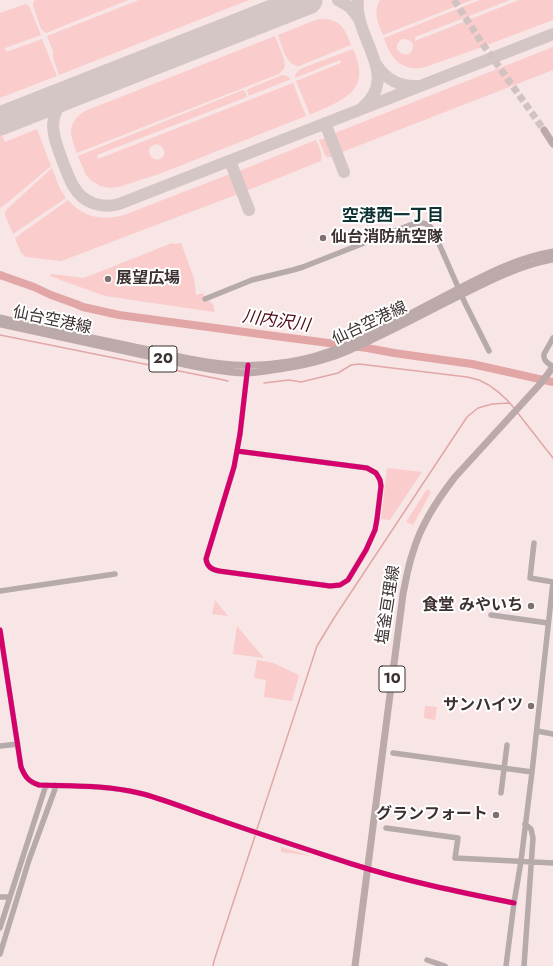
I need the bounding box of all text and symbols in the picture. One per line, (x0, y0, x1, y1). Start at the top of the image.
district label: 空港西一丁目 (342, 207, 444, 227)
place label: 仙台消防航空隊 (331, 228, 443, 248)
marker: 仙台消防航空隊 (318, 233, 328, 243)
place label: 展望広場 (116, 269, 180, 289)
marker: 展望広場 (103, 274, 113, 284)
street label: 仙台空港線 (330, 298, 410, 350)
street label: 仙台空港線 (11, 303, 93, 339)
water label: 川内沢川 (241, 307, 311, 337)
road number: 20 (149, 346, 177, 372)
street label: 塩釜亘理線 (373, 564, 405, 646)
place label: 食堂 みやいち (422, 596, 523, 616)
marker: 食堂 みやいち (526, 601, 536, 611)
road number: 10 (379, 666, 405, 692)
place label: サンハイツ (443, 696, 523, 716)
marker: サンハイツ (526, 701, 536, 711)
place label: グランフォート (376, 805, 488, 825)
marker: グランフォート (491, 810, 501, 820)

